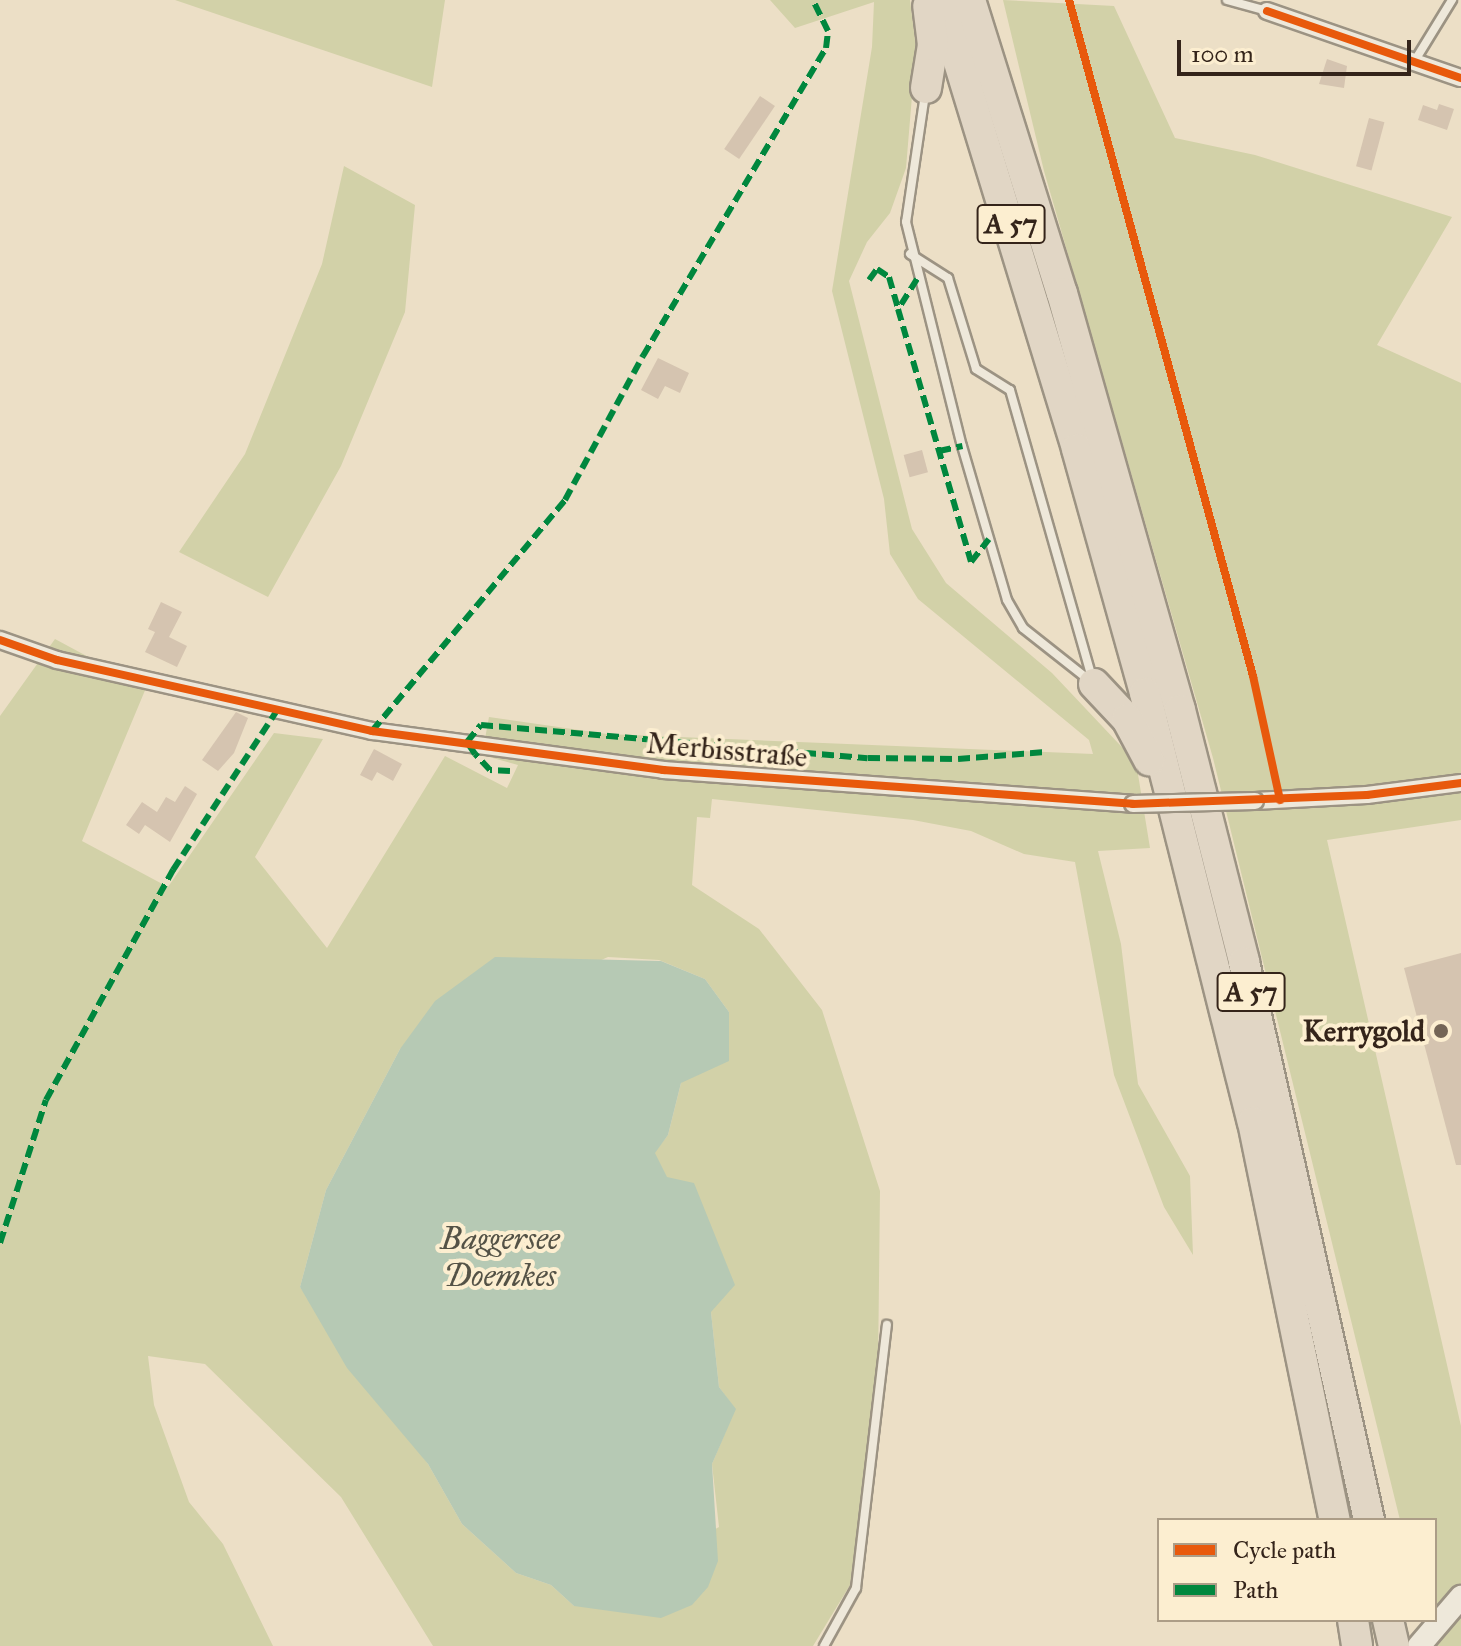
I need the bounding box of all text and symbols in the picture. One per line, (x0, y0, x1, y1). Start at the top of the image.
scale bar (1181, 24, 1415, 74)
text: 100 m (1191, 39, 1254, 69)
road number: A 57 (975, 200, 1047, 248)
street label: Merbisstraße (645, 725, 809, 775)
road number: A 57 (1215, 968, 1287, 1016)
place label: Kerrygold (1303, 1013, 1425, 1049)
marker: Kerrygold (1432, 1022, 1450, 1040)
water label: Baggersee Doemkes (440, 1221, 560, 1296)
legend (1157, 1518, 1437, 1622)
text: Cycle path (1233, 1535, 1336, 1565)
text: Path (1233, 1575, 1278, 1605)

